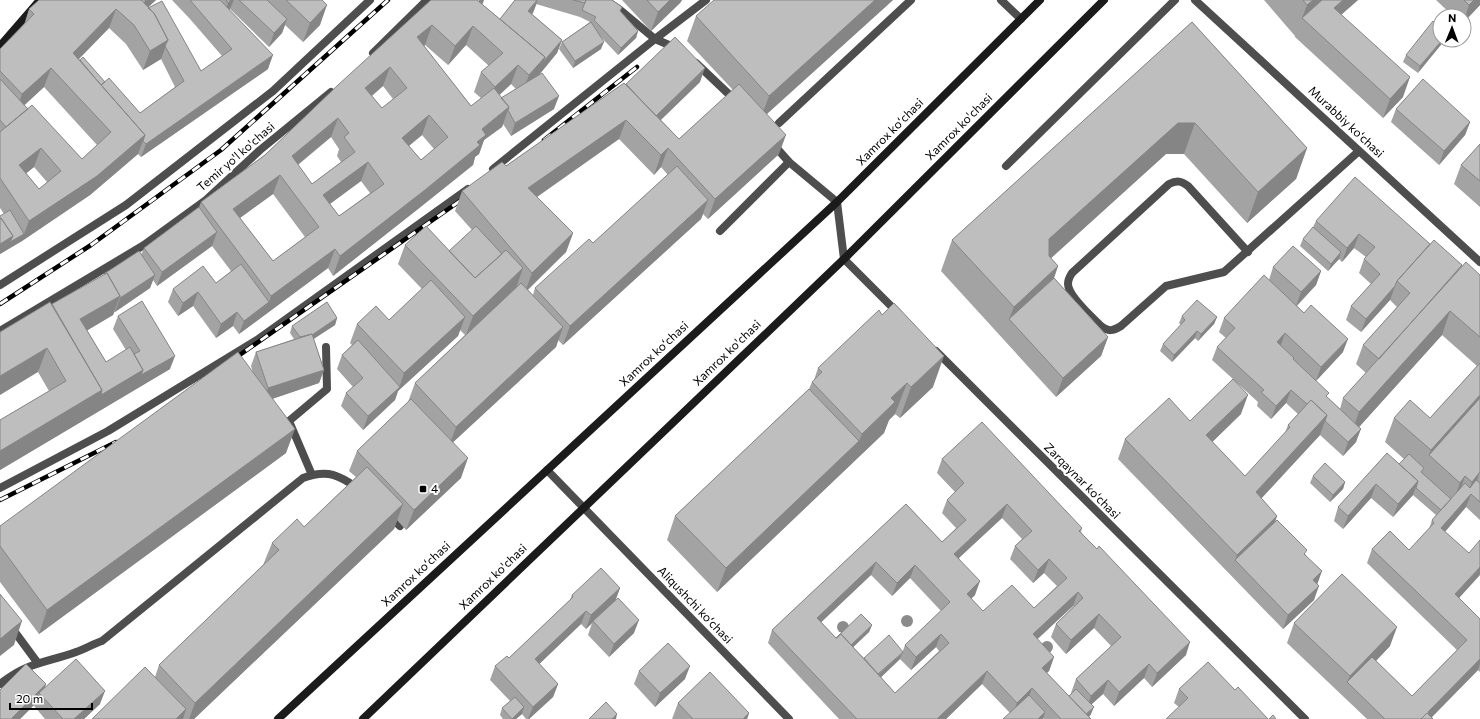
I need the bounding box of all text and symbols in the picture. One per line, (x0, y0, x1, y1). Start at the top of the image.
north arrow (1432, 8, 1472, 48)
text: N (1448, 11, 1456, 24)
street label: Murabbiy ko‘chasi (1306, 83, 1387, 160)
street label: Xamrox ko'chasi (922, 90, 995, 163)
street label: Xamrox koʻchasi (853, 95, 926, 168)
street label: Temir yo'l ko'chasi (194, 119, 277, 194)
street label: Xamrox ko'chasi (690, 317, 763, 388)
street label: Xamrox koʻchasi (616, 318, 691, 389)
street label: Zarqaynar ko‘chasi (1042, 439, 1124, 521)
place label: 4 (431, 481, 438, 495)
marker: 4 (418, 484, 428, 494)
street label: Xamrox koʻchasi (378, 538, 453, 609)
street label: Xamrox ko'chasi (456, 541, 529, 612)
street label: Aliqushchi ko‘chasi (655, 563, 736, 646)
scale bar (10, 685, 92, 711)
text: 20 m (16, 691, 43, 705)

